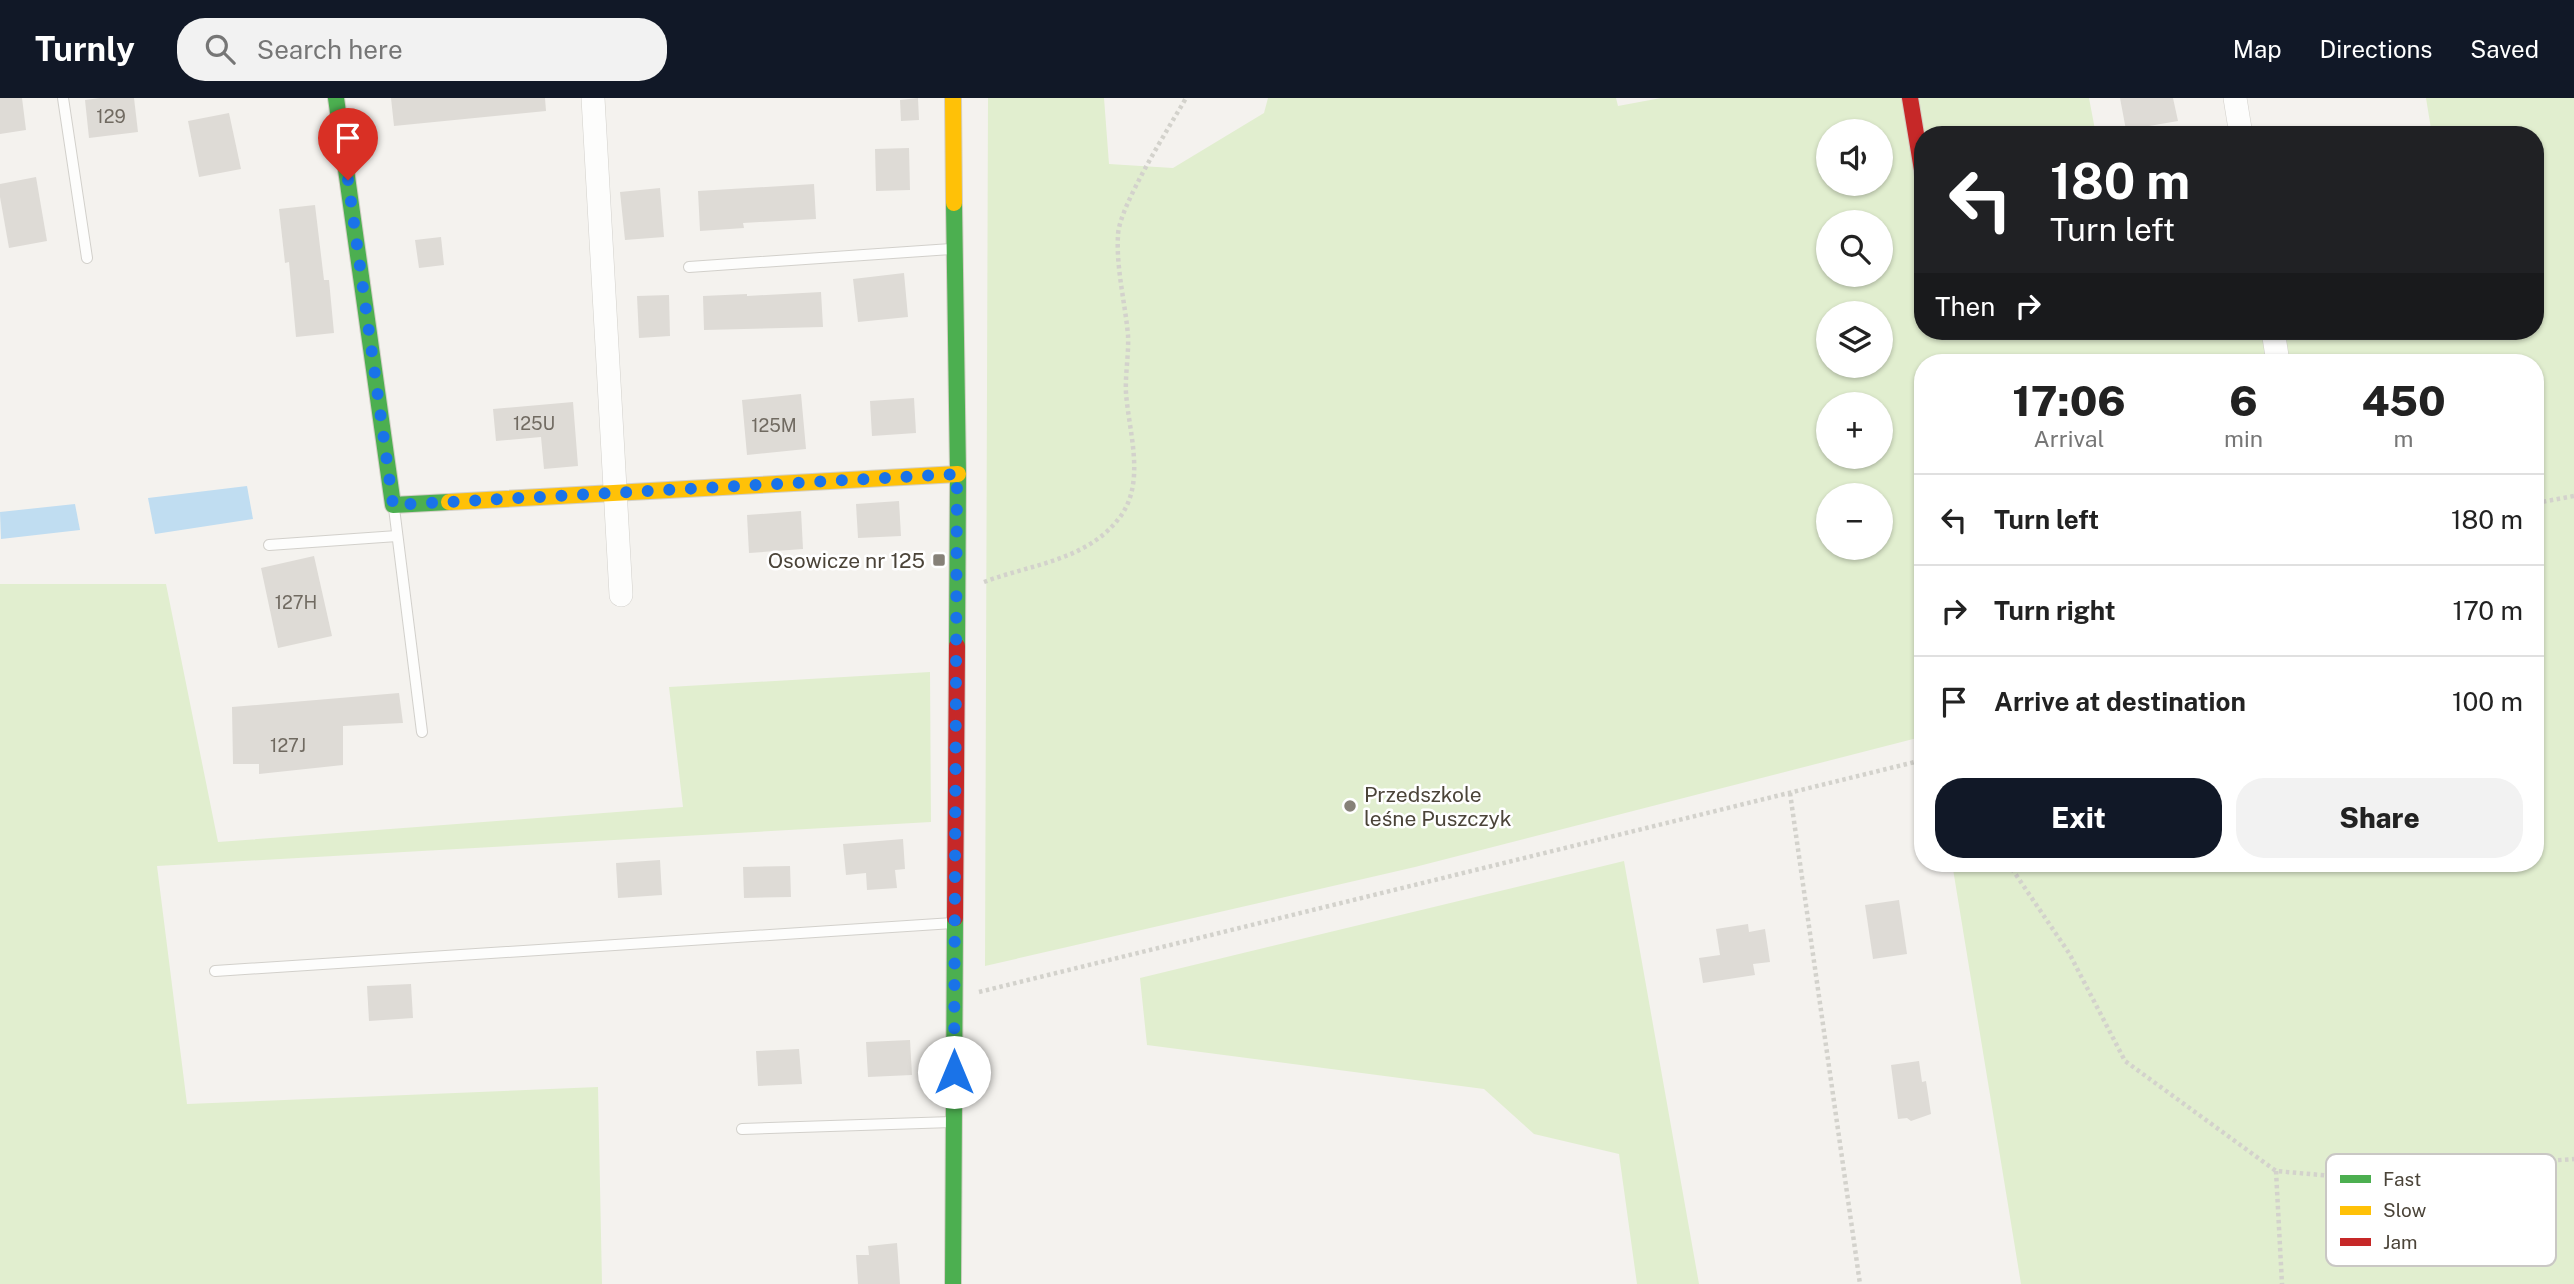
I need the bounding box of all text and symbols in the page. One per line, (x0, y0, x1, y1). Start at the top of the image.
search box (177, 18, 667, 81)
text: Turnly (35, 30, 135, 68)
icon: search (201, 30, 239, 68)
text: Search here (257, 34, 403, 65)
text: Map (2233, 35, 2282, 63)
text: Directions (2320, 35, 2432, 63)
text: Saved (2470, 35, 2539, 63)
house number: 129 (96, 106, 126, 127)
pin (318, 108, 378, 180)
icon: arrive (329, 119, 367, 157)
map controls (1816, 119, 1893, 560)
button: sound (1816, 119, 1893, 196)
text: 180 m (2050, 152, 2190, 210)
icon: left (1935, 154, 2026, 245)
button: search (1816, 210, 1893, 287)
text: Turn left (2050, 211, 2175, 248)
icon: right (2009, 287, 2047, 325)
text: Then (1935, 291, 1995, 322)
button: layers (1816, 301, 1893, 378)
text: 17:06 (2012, 376, 2126, 425)
text: 6 (2229, 376, 2258, 425)
text: 450 (2361, 376, 2446, 425)
button: + (1816, 392, 1893, 469)
house number: 125U (513, 413, 555, 434)
house number: 125M (751, 415, 797, 436)
text: Arrival (2034, 425, 2105, 452)
text: min (2224, 425, 2263, 452)
text: m (2394, 425, 2413, 452)
button: − (1816, 483, 1893, 560)
icon: left (1935, 501, 1973, 539)
text: Turn left (1994, 504, 2099, 535)
text: 180 m (2451, 504, 2523, 535)
place label: Osowicze nr 125 (768, 548, 925, 573)
marker: Osowicze nr 125 (931, 552, 947, 568)
house number: 127H (275, 592, 317, 613)
icon: right (1935, 592, 1973, 630)
text: Turn right (1994, 595, 2116, 626)
text: 170 m (2453, 595, 2523, 626)
icon: arrive (1935, 683, 1973, 721)
text: Arrive at destination (1994, 686, 2246, 717)
text: 100 m (2452, 686, 2523, 717)
house number: 127J (270, 735, 306, 756)
button: Exit (1935, 778, 2222, 858)
button: Share (2236, 778, 2523, 858)
place label: Przedszkole leśne Puszczyk (1364, 782, 1512, 831)
marker: Przedszkole leśne Puszczyk (1342, 798, 1358, 814)
position arrow (917, 1035, 991, 1109)
legend (2326, 1154, 2556, 1266)
text: Fast (2383, 1168, 2421, 1190)
text: Slow (2383, 1199, 2427, 1221)
text: Jam (2383, 1231, 2417, 1253)

